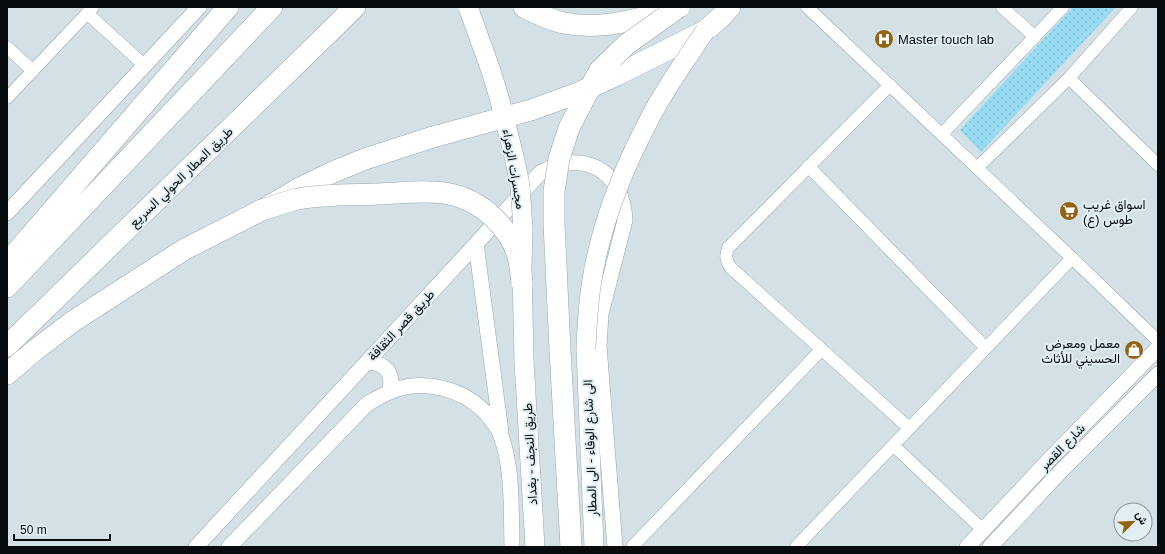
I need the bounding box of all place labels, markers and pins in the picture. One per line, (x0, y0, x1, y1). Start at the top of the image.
hospital icon: Master touch lab (873, 28, 895, 50)
place label: Master touch lab (898, 32, 994, 47)
place label: اسواق غريب طوس (ع) (1083, 197, 1146, 229)
supermarket icon: اسواق غريب طوس (ع) (1058, 200, 1080, 222)
place label: معمل ومعرض الحسيني للأثاث (1042, 336, 1120, 369)
shop icon: معمل ومعرض الحسيني للأثاث (1123, 339, 1145, 361)

